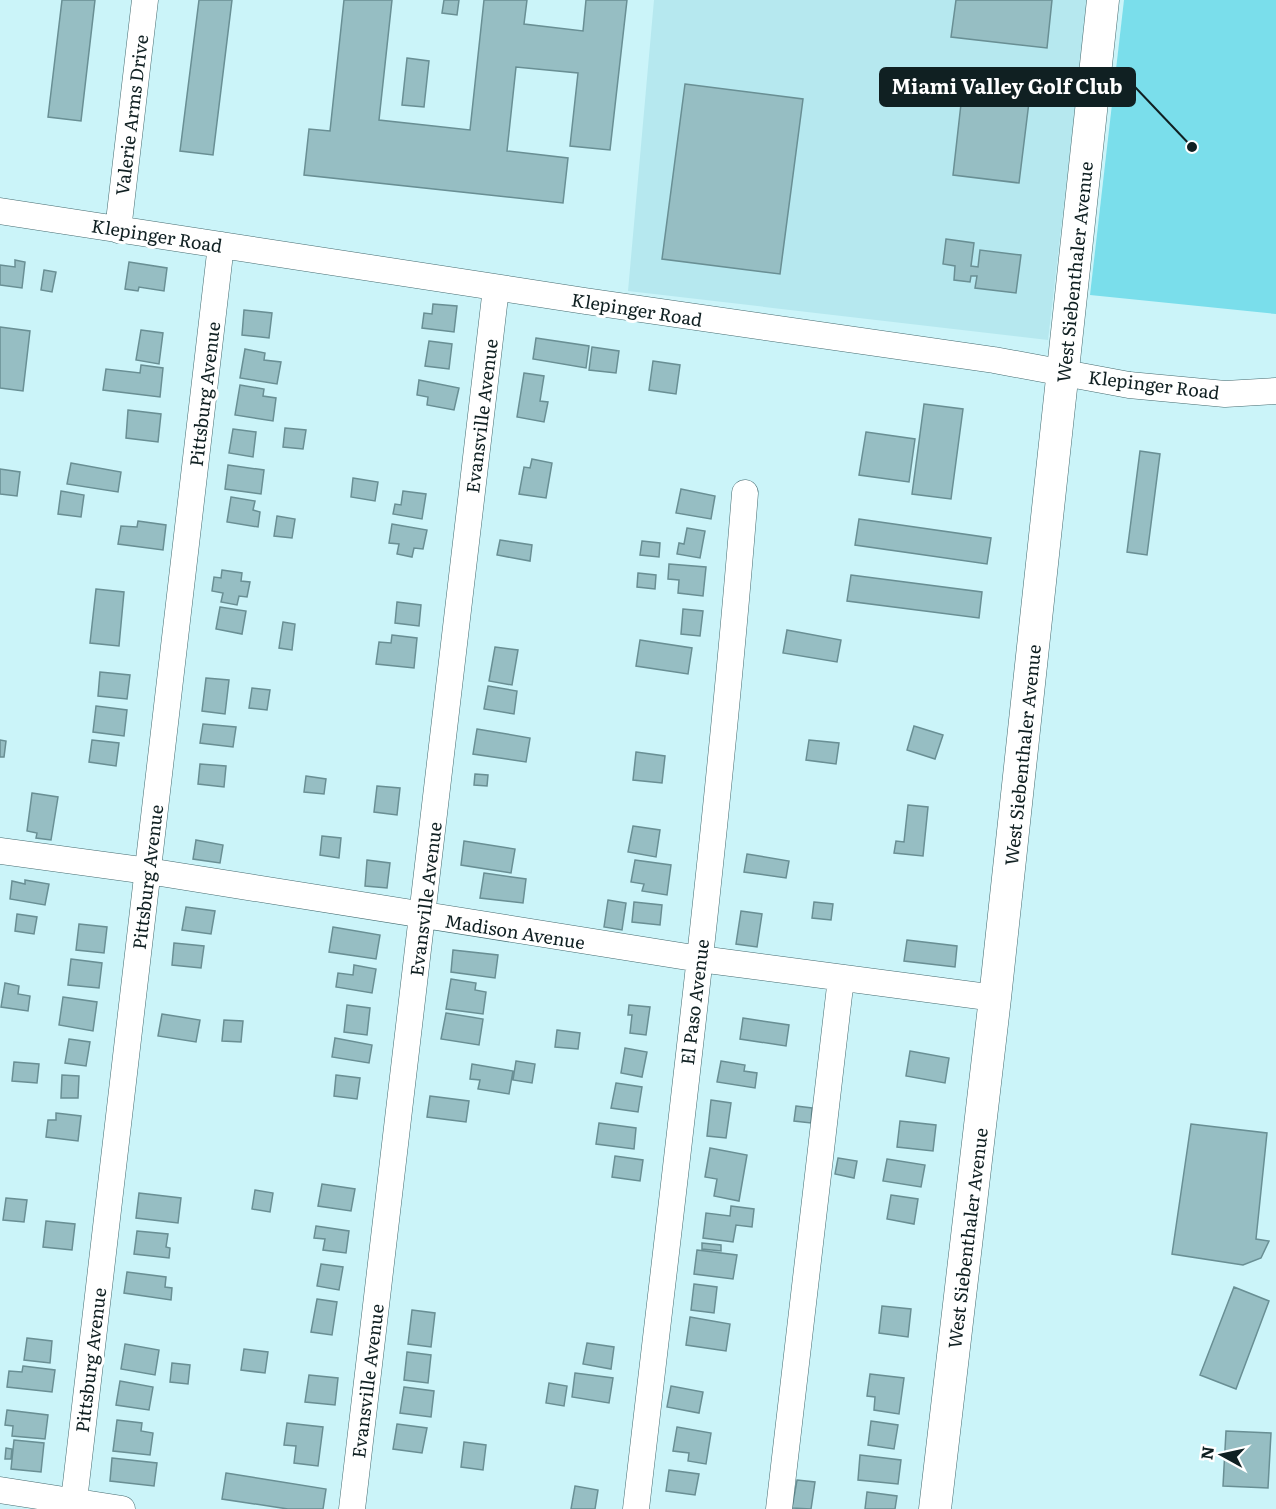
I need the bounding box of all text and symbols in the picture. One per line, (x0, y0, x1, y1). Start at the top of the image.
street label: Valerie Arms Drive (108, 33, 154, 197)
callout: Miami Valley Golf Club (880, 68, 1135, 106)
text: Miami Valley Golf Club (891, 70, 1123, 100)
street label: West Siebenthaler Avenue (1049, 160, 1099, 384)
street label: Klepinger Road (90, 211, 224, 259)
street label: Klepinger Road (570, 285, 704, 333)
street label: Pittsburg Avenue (182, 320, 226, 468)
street label: Evansville Avenue (458, 337, 504, 495)
street label: Klepinger Road (1087, 363, 1221, 405)
street label: West Siebenthaler Avenue (997, 643, 1047, 867)
street label: Pittsburg Avenue (125, 803, 169, 951)
street label: Evansville Avenue (402, 820, 448, 978)
street label: Madison Avenue (443, 907, 587, 955)
street label: El Paso Avenue (673, 937, 715, 1067)
street label: West Siebenthaler Avenue (940, 1126, 994, 1350)
street label: Pittsburg Avenue (68, 1286, 112, 1434)
street label: Evansville Avenue (344, 1302, 390, 1460)
north arrow (1192, 1425, 1252, 1485)
text: N (1193, 1444, 1219, 1461)

